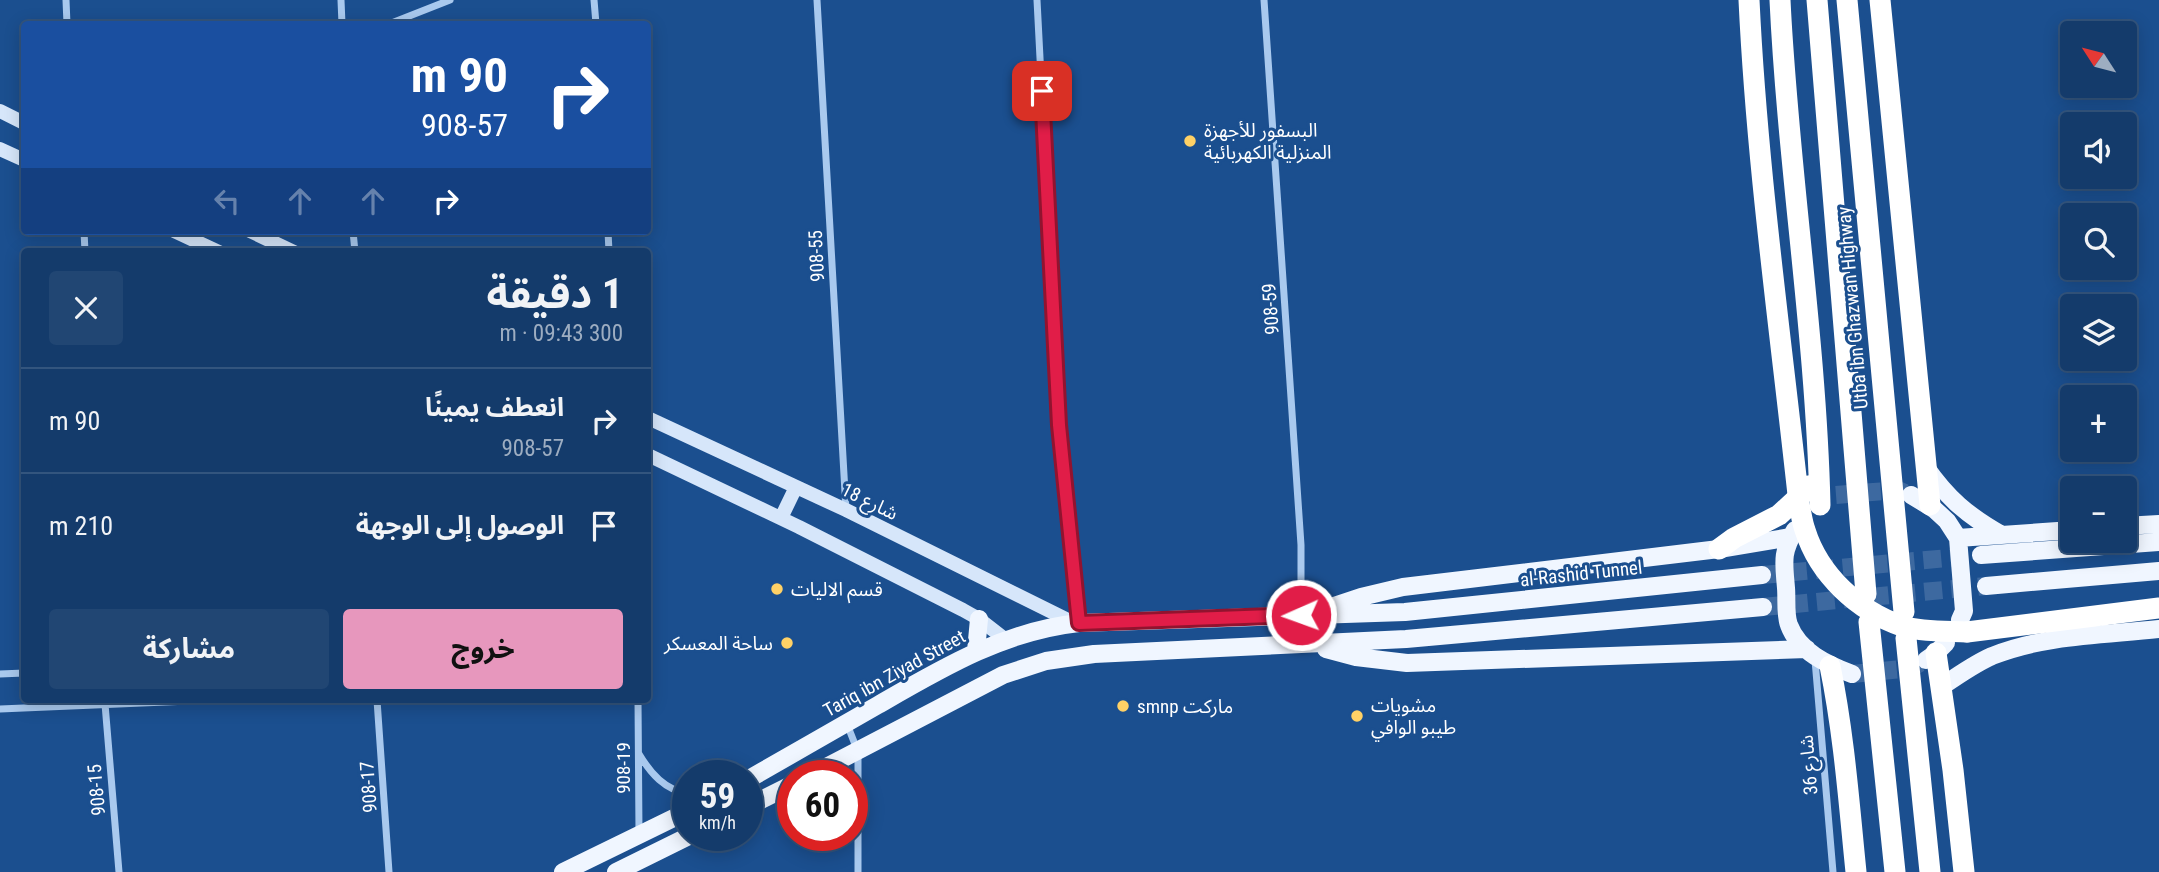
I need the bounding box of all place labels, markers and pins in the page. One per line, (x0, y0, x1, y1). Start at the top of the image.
pin (1012, 61, 1072, 121)
place label: البسفور للأجهزة المنزلية الكهربائية (1204, 119, 1331, 164)
marker: البسفور للأجهزة المنزلية الكهربائية (1182, 133, 1198, 149)
place label: قسم الاليات (791, 578, 883, 604)
marker: قسم الاليات (769, 581, 785, 597)
place label: ساحة المعسكر (663, 632, 773, 655)
marker: ساحة المعسكر (779, 635, 795, 651)
place label: مشويات طيبو الوافي (1371, 694, 1456, 742)
place label: smnp ماركت (1137, 695, 1233, 718)
marker: smnp ماركت (1115, 698, 1131, 714)
marker: مشويات طيبو الوافي (1349, 708, 1365, 724)

